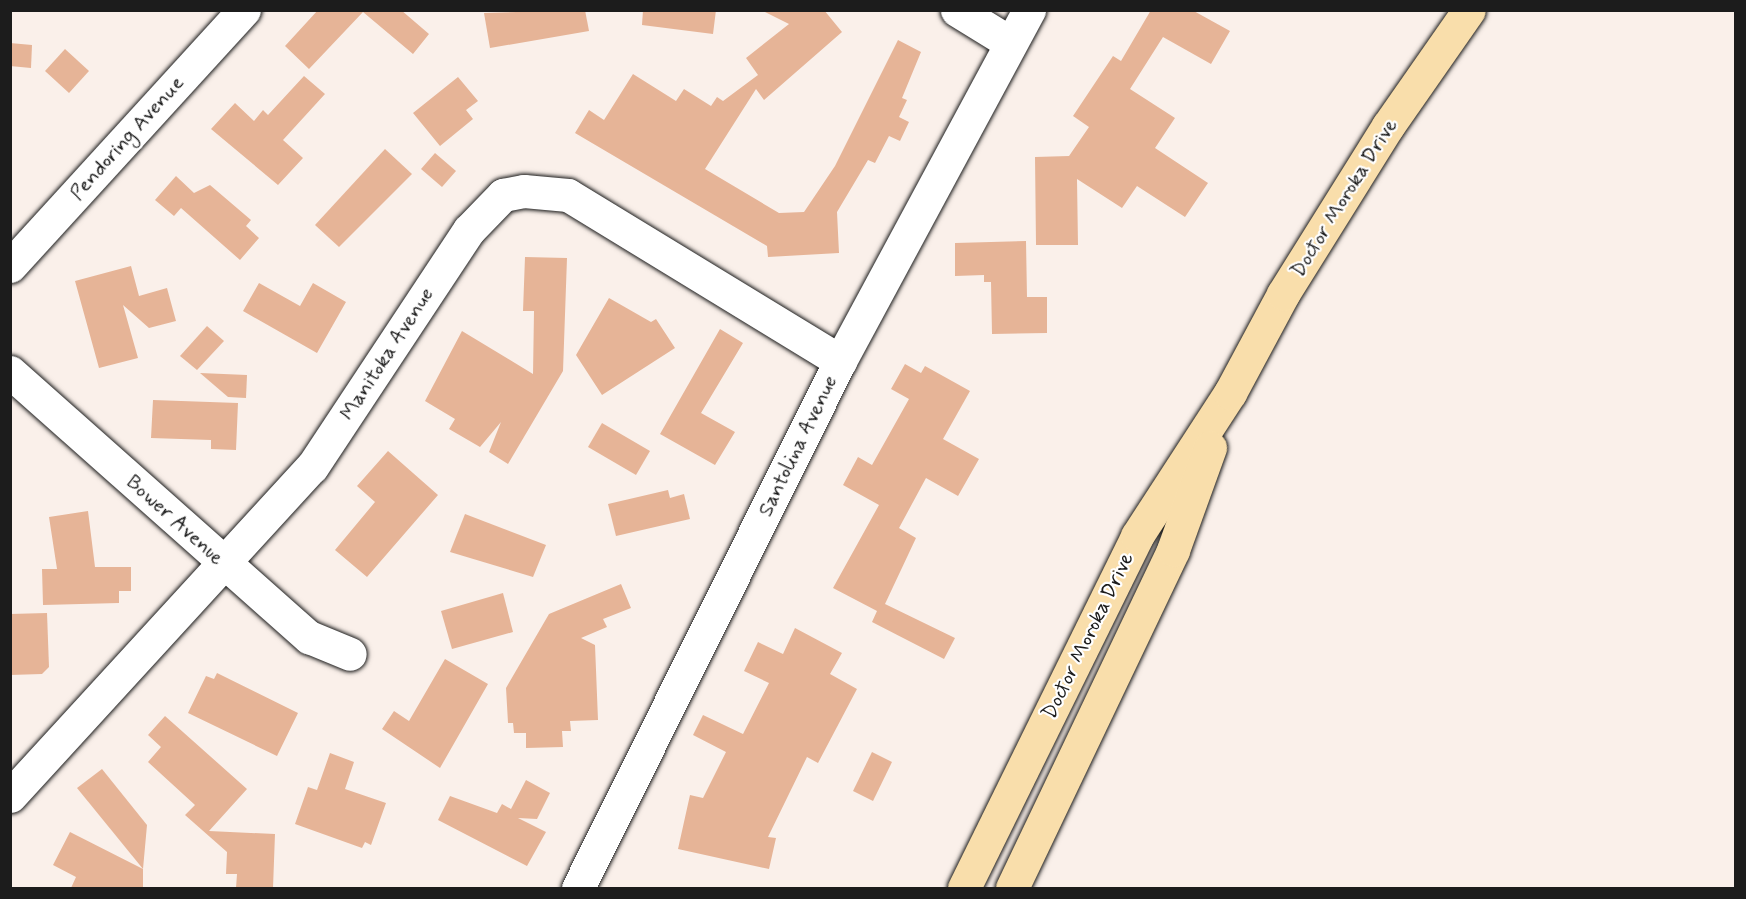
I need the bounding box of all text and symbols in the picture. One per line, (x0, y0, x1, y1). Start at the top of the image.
street label: Pendoring Avenue (64, 71, 190, 205)
street label: Doctor Moroka Drive (1286, 115, 1402, 281)
street label: Manitoka Avenue (334, 282, 440, 426)
street label: Santolina Avenue (752, 370, 844, 522)
street label: Bower Avenue (119, 468, 231, 572)
street label: Doctor Moroka Drive (1037, 549, 1139, 723)

